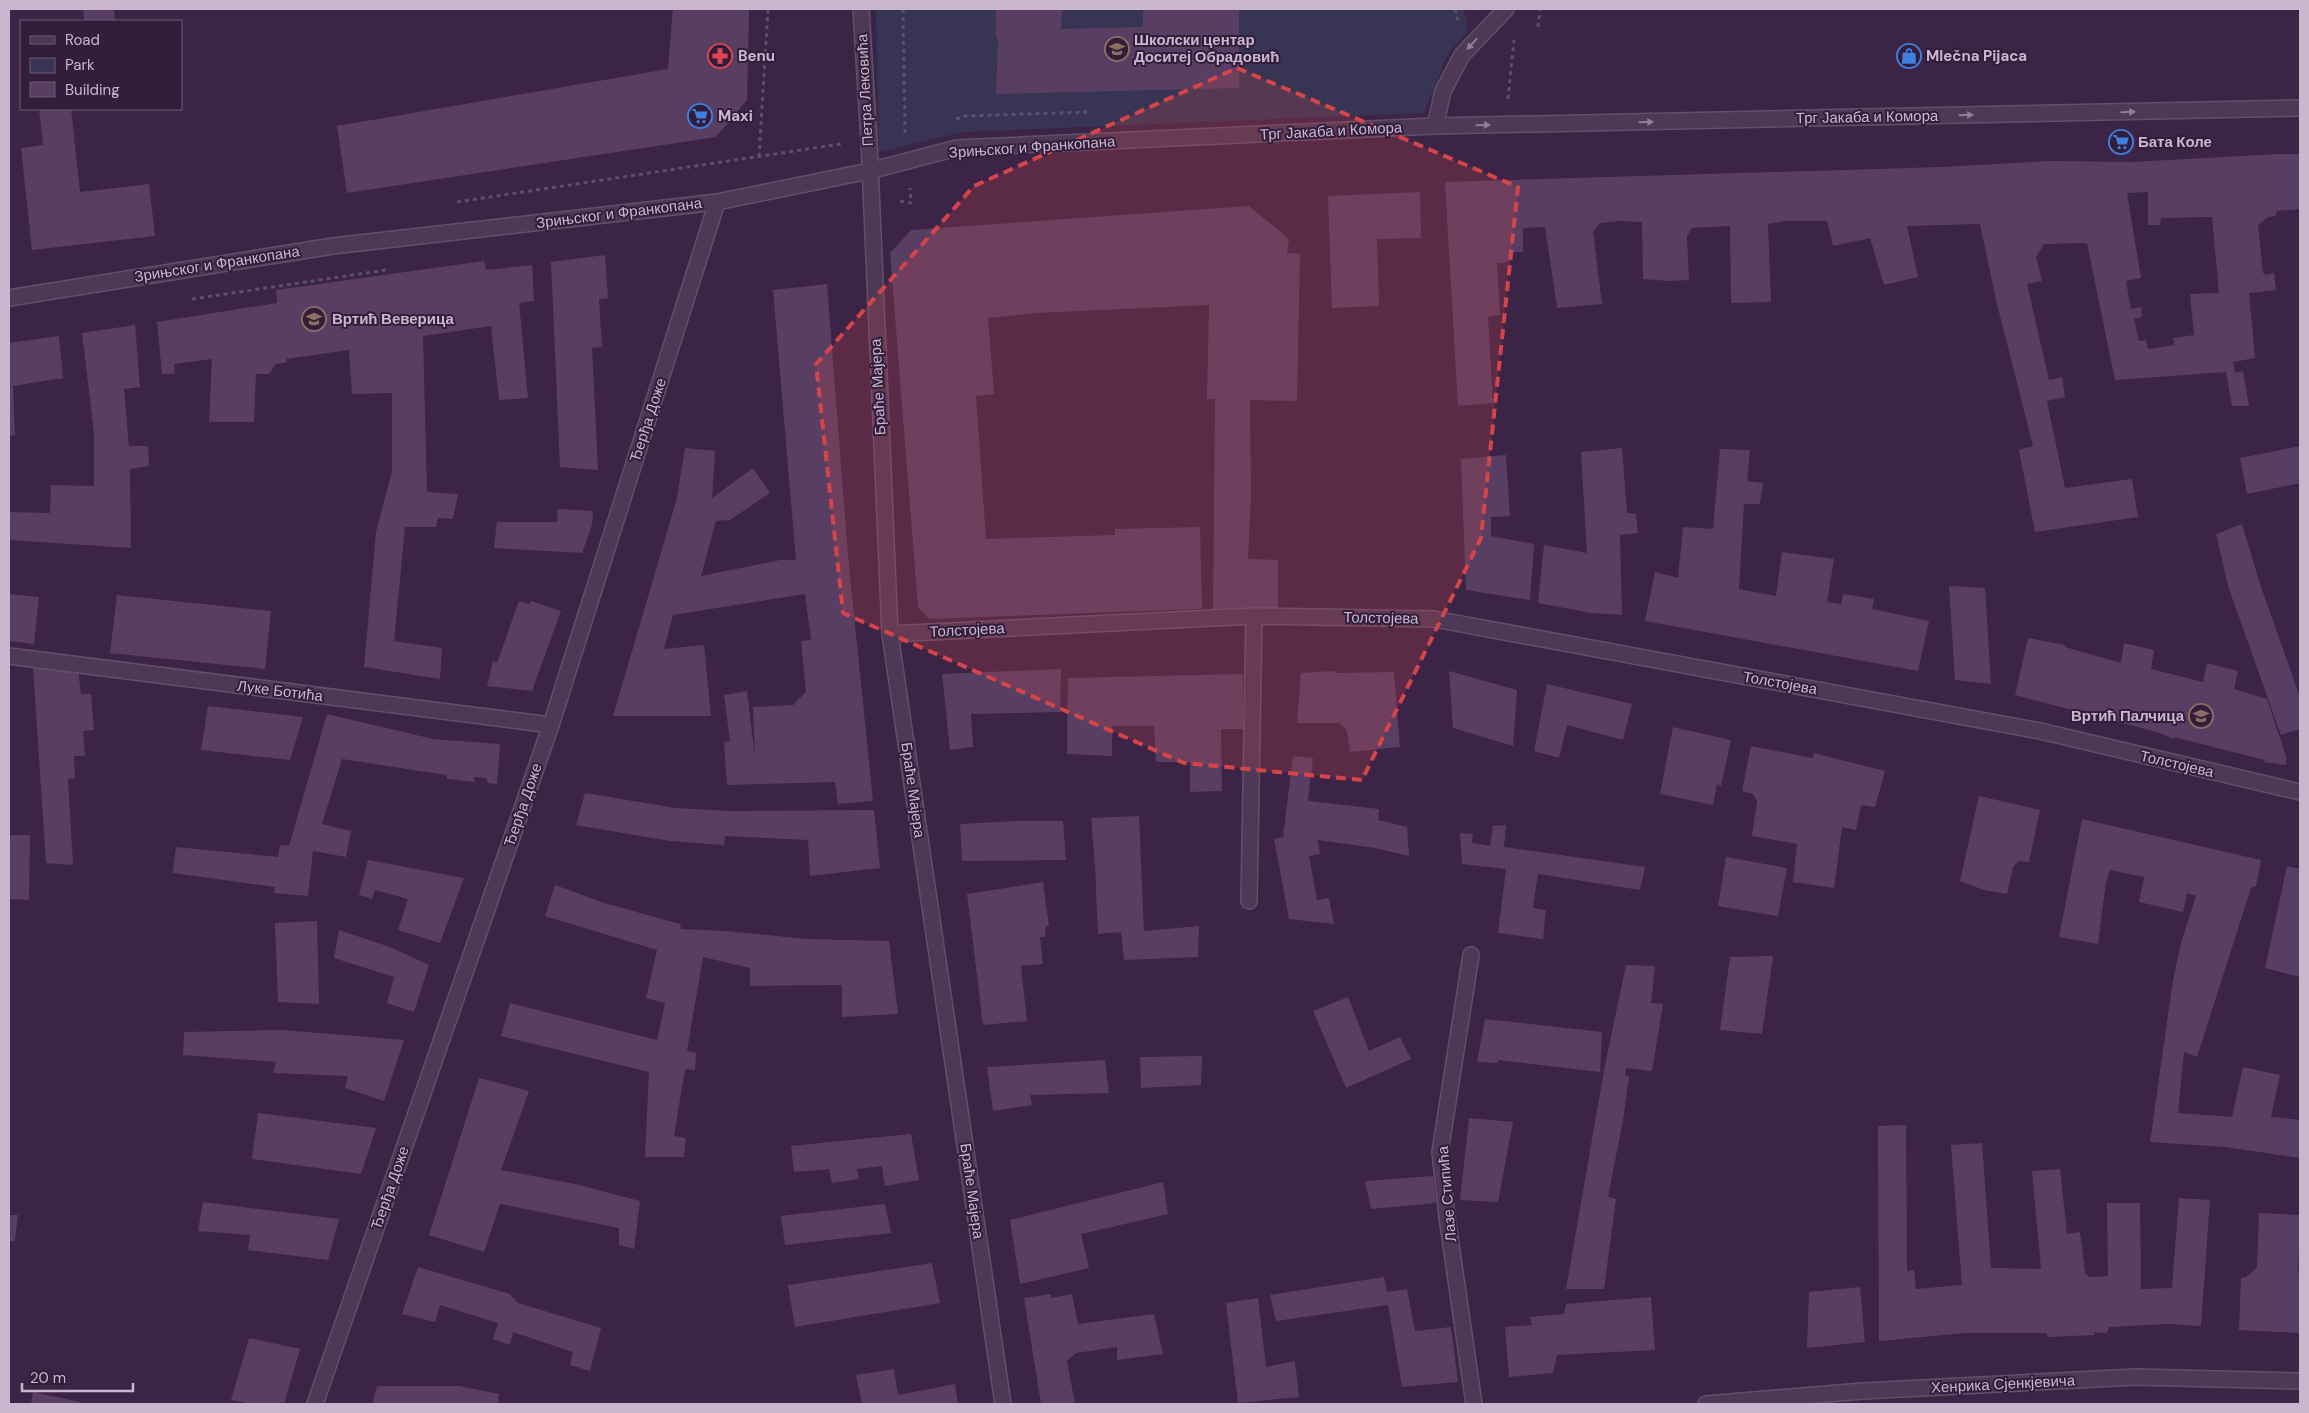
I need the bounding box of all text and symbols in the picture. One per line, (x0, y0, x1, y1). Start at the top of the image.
legend (20, 20, 182, 110)
text: Road (65, 30, 100, 50)
place label: Школски центар Доситеј Обрадовић (1134, 30, 1280, 67)
street label: Петра Лековића (852, 33, 878, 147)
school or university icon: Школски центар Доситеј Обрадовић (1104, 36, 1130, 62)
one-way arrow (1467, 37, 1478, 50)
pharmacy icon: Benu (707, 43, 733, 69)
shop icon: Mlečna Pijaca (1896, 43, 1922, 69)
place label: Benu (738, 46, 775, 66)
place label: Mlečna Pijaca (1926, 46, 2027, 66)
text: Park (65, 55, 95, 75)
text: Building (65, 80, 120, 100)
supermarket icon: Maxi (687, 103, 713, 129)
place label: Maxi (718, 106, 753, 126)
street label: Трг Јакаба и Комора (1796, 106, 1939, 128)
one-way arrow (2121, 108, 2137, 116)
one-way arrow (1958, 111, 1974, 119)
street label: Трг Јакаба и Комора (1259, 117, 1403, 145)
one-way arrow (1638, 118, 1654, 126)
one-way arrow (1476, 121, 1492, 129)
supermarket icon: Бата Коле (2108, 129, 2134, 155)
street label: Зрињског и Франкопана (948, 131, 1117, 163)
place label: Бата Коле (2138, 132, 2212, 152)
street label: Зрињског и Франкопана (535, 193, 704, 233)
street label: Зрињског и Франкопана (133, 241, 302, 287)
school or university icon: Вртић Веверица (301, 306, 327, 332)
place label: Вртић Веверица (332, 309, 454, 329)
street label: Браће Мајера (865, 338, 891, 436)
street label: Ђерђа Доже (625, 375, 671, 465)
street label: Толстојева (1343, 607, 1419, 629)
street label: Толстојева (929, 618, 1006, 642)
street label: Толстојева (1741, 667, 1819, 699)
street label: Луке Ботића (236, 676, 325, 706)
school or university icon: Вртић Палчица (2188, 703, 2214, 729)
place label: Вртић Палчица (2071, 706, 2185, 726)
street label: Браће Мајера (896, 741, 930, 840)
street label: Толстојева (2138, 746, 2216, 782)
street label: Ђерђа Доже (499, 761, 547, 849)
street label: Браће Мајера (955, 1142, 989, 1241)
street label: Ђерђа Доже (366, 1144, 414, 1232)
street label: Лазе Стипића (1433, 1144, 1461, 1243)
scale bar (22, 1360, 134, 1392)
text: 20 m (30, 1368, 66, 1388)
street label: Хенрика Сјенкјевича (1931, 1370, 2076, 1398)

